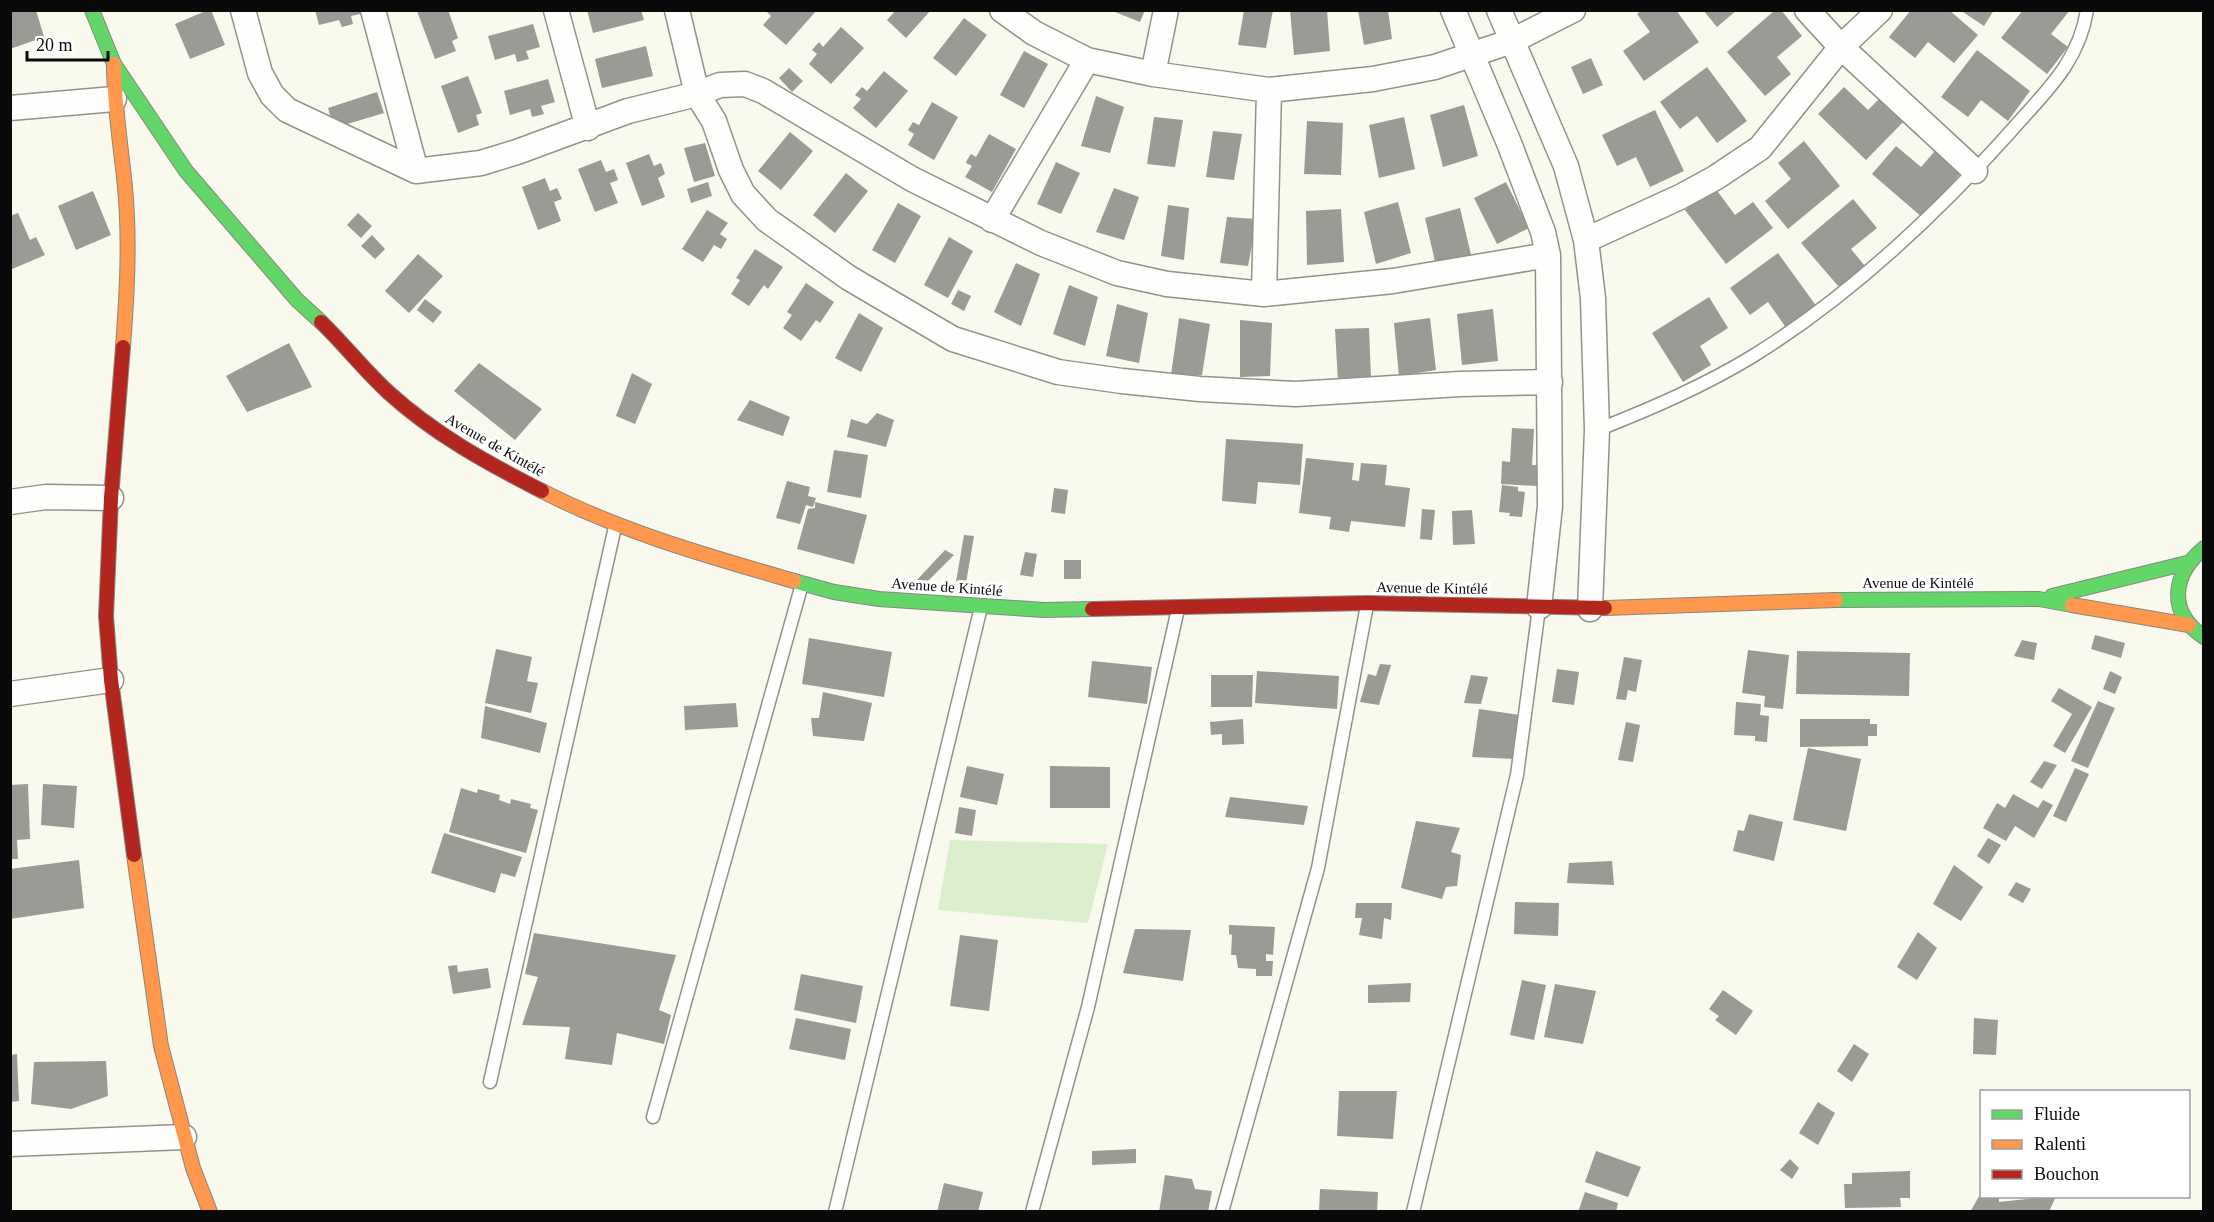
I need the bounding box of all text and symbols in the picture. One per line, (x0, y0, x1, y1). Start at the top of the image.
scale bar (27, 24, 108, 62)
text: 20 m (36, 35, 73, 55)
street label: Avenue de Kintélé (443, 410, 548, 480)
street label: Avenue de Kintélé (891, 575, 1003, 599)
street label: Avenue de Kintélé (1862, 575, 1974, 591)
street label: Avenue de Kintélé (1376, 579, 1488, 597)
legend (1980, 1090, 2190, 1198)
text: Fluide (2034, 1104, 2080, 1124)
text: Ralenti (2034, 1134, 2086, 1154)
text: Bouchon (2034, 1164, 2099, 1184)

